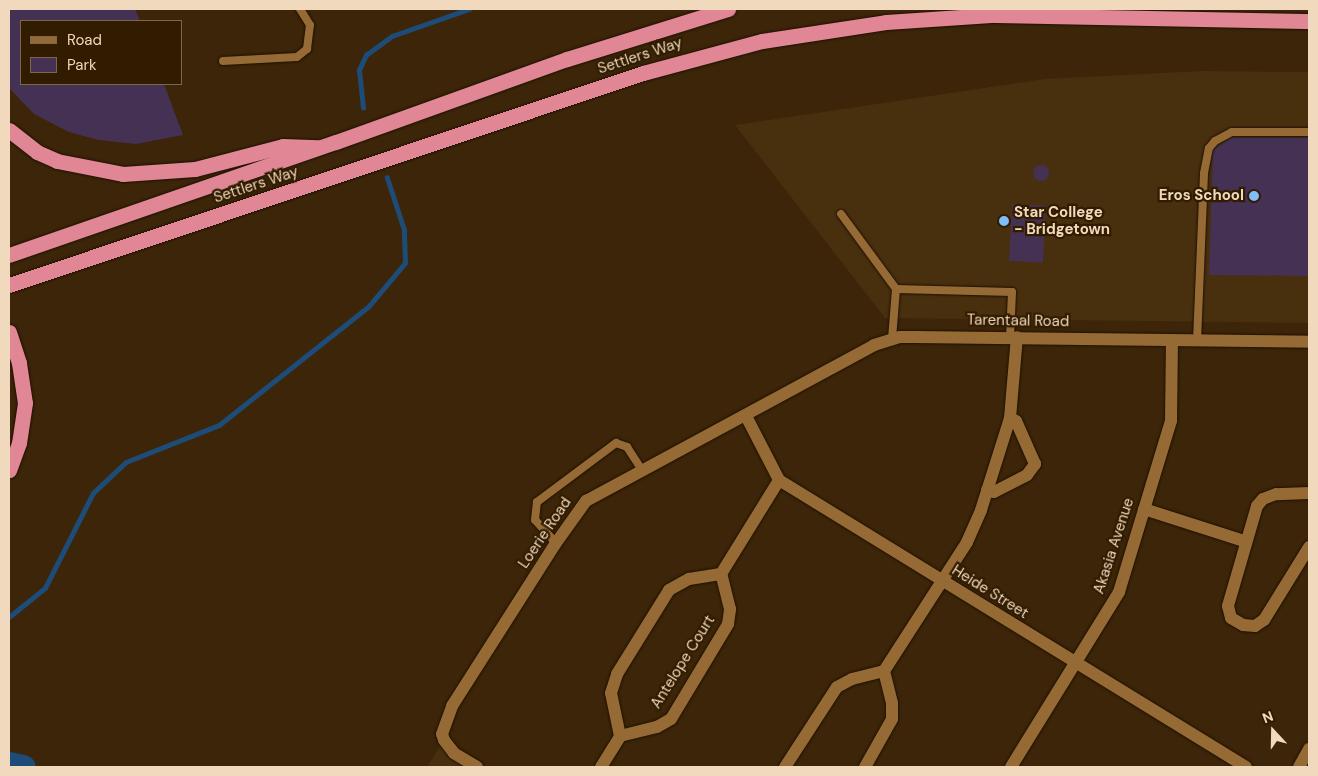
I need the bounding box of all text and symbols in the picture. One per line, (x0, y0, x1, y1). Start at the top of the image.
legend (20, 20, 182, 85)
text: Road (67, 30, 102, 50)
street label: Settlers Way (596, 34, 684, 78)
text: Park (67, 55, 97, 75)
street label: Settlers Way (212, 163, 300, 207)
place label: Eros School (1159, 187, 1244, 205)
marker: Eros School (1248, 190, 1260, 202)
place label: Star College - Bridgetown (1014, 203, 1110, 238)
marker: Star College - Bridgetown (998, 215, 1010, 227)
street label: Tarentaal Road (967, 311, 1069, 331)
street label: Loerie Road (515, 494, 575, 572)
street label: Akasia Avenue (1090, 496, 1138, 596)
street label: Heide Street (948, 561, 1032, 623)
street label: Antelope Court (647, 612, 719, 712)
north arrow (1248, 706, 1298, 756)
text: N (1260, 707, 1276, 727)

